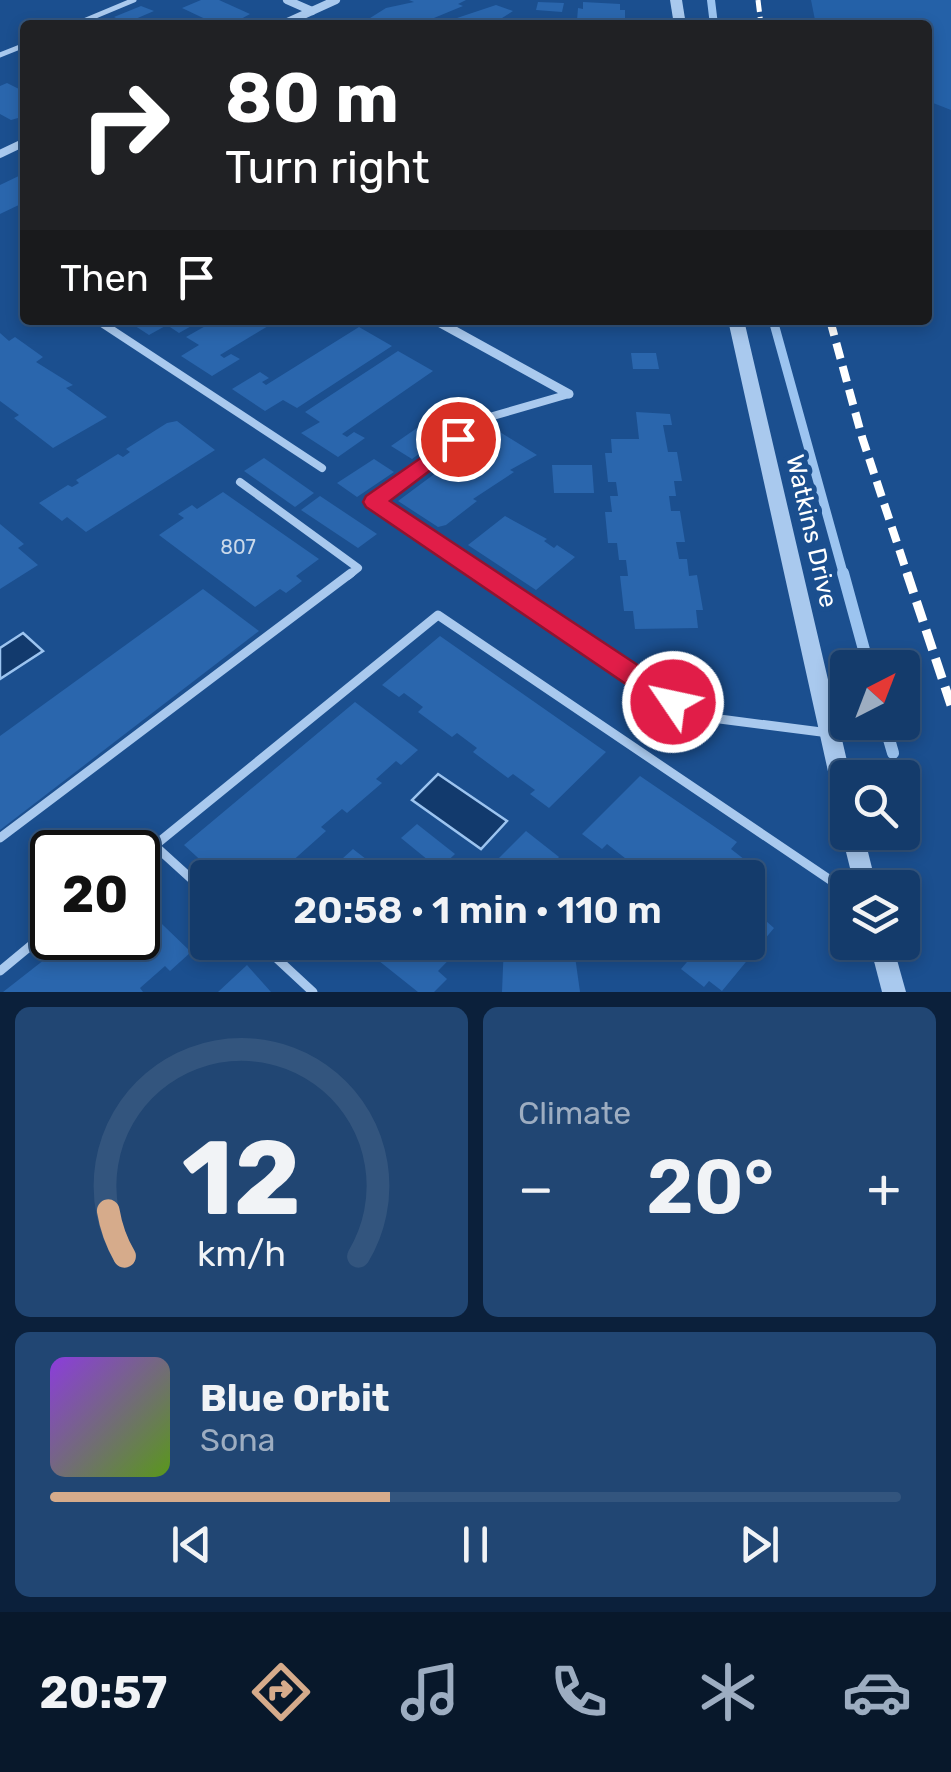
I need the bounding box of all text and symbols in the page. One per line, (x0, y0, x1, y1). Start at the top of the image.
text: 80 m (225, 57, 399, 140)
icon: right (60, 60, 190, 190)
text: Turn right (225, 141, 429, 194)
icon: arrive (169, 250, 224, 305)
text: Then (60, 255, 149, 301)
pin (416, 397, 501, 482)
icon: arrive (431, 412, 486, 467)
street label: Watkins Drive (780, 452, 844, 610)
house number: 807 (220, 535, 256, 559)
position arrow (621, 650, 725, 754)
north arrow (830, 650, 920, 740)
map controls (830, 650, 920, 960)
button: search (830, 760, 920, 850)
speed limit sign: 20 (30, 830, 160, 960)
button: layers (830, 870, 920, 960)
text: 20:58 · 1 min · 110 m (293, 887, 662, 933)
text: Climate (518, 1094, 631, 1132)
text: 12 (182, 1117, 301, 1240)
text: 20° (646, 1143, 774, 1232)
text: − (518, 1156, 554, 1221)
text: + (867, 1156, 901, 1221)
text: km/h (197, 1233, 286, 1275)
text: Blue Orbit (200, 1375, 390, 1421)
text: Sona (200, 1421, 275, 1459)
icon: previous (164, 1517, 219, 1572)
icon: pause (448, 1517, 503, 1572)
icon: next (732, 1517, 787, 1572)
icon: directions (246, 1657, 316, 1727)
icon: music (395, 1657, 465, 1727)
icon: phone (544, 1657, 614, 1727)
icon: climate (693, 1657, 763, 1727)
icon: car (842, 1657, 912, 1727)
text: 20:57 (39, 1666, 167, 1719)

